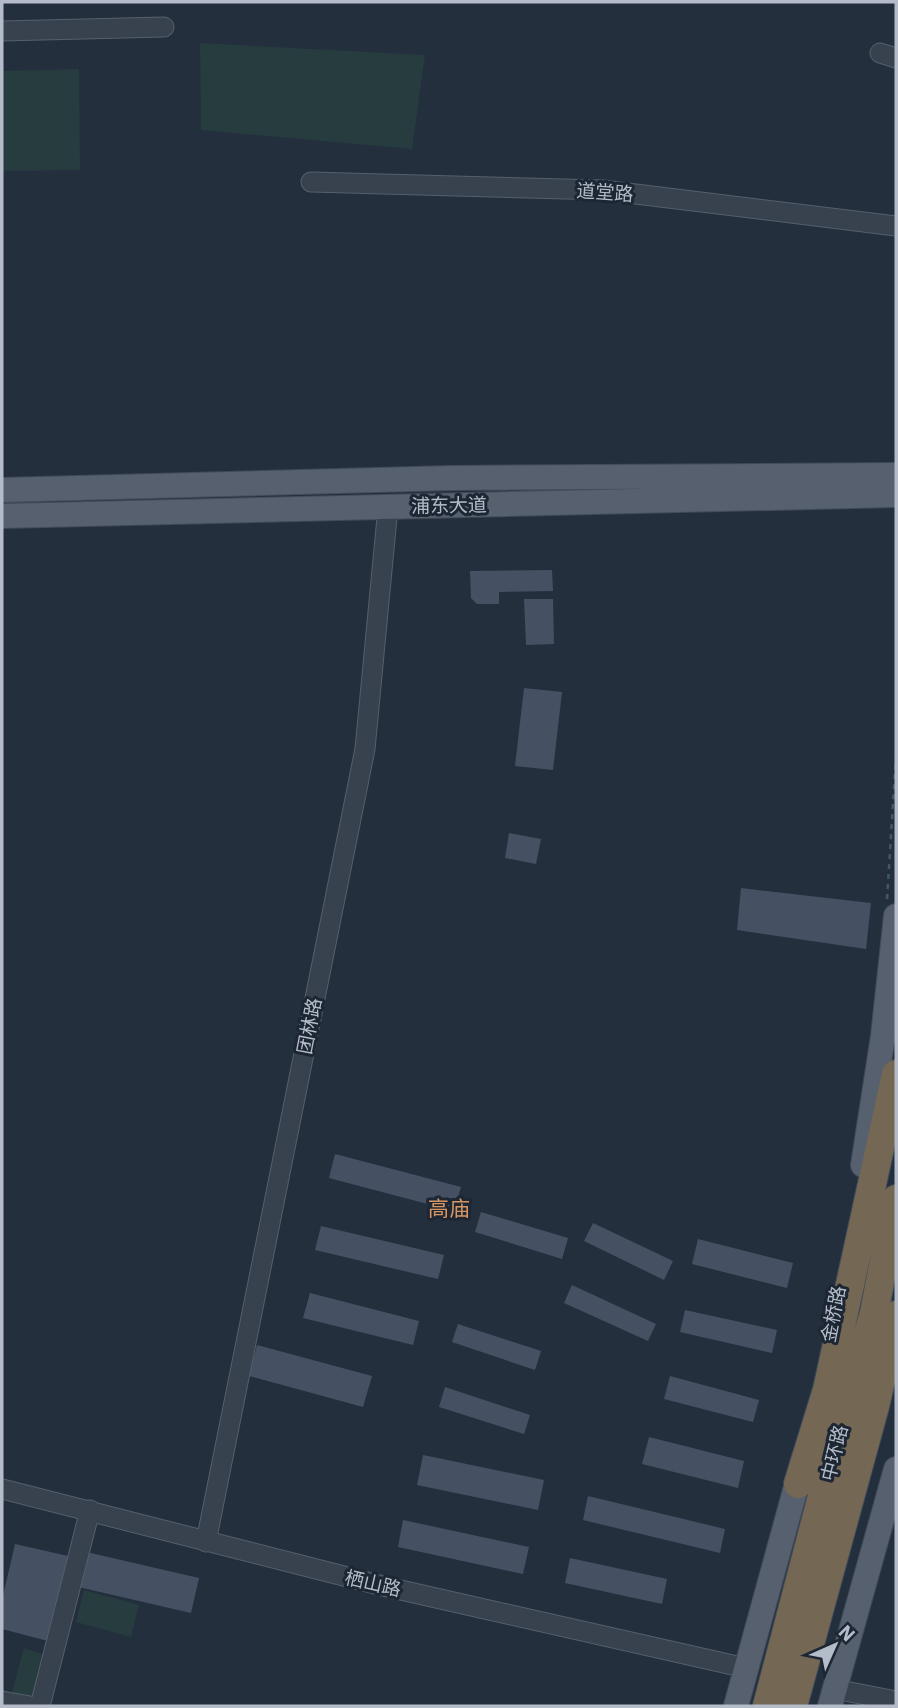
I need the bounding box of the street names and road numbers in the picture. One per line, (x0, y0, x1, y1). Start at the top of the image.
street label: 道堂路 (576, 178, 634, 206)
street label: 浦东大道 (411, 492, 487, 518)
street label: 团林路 (292, 996, 326, 1056)
street label: 金桥路 (816, 1284, 850, 1344)
street label: 中环路 (815, 1422, 853, 1484)
street label: 栖山路 (343, 1565, 403, 1601)

